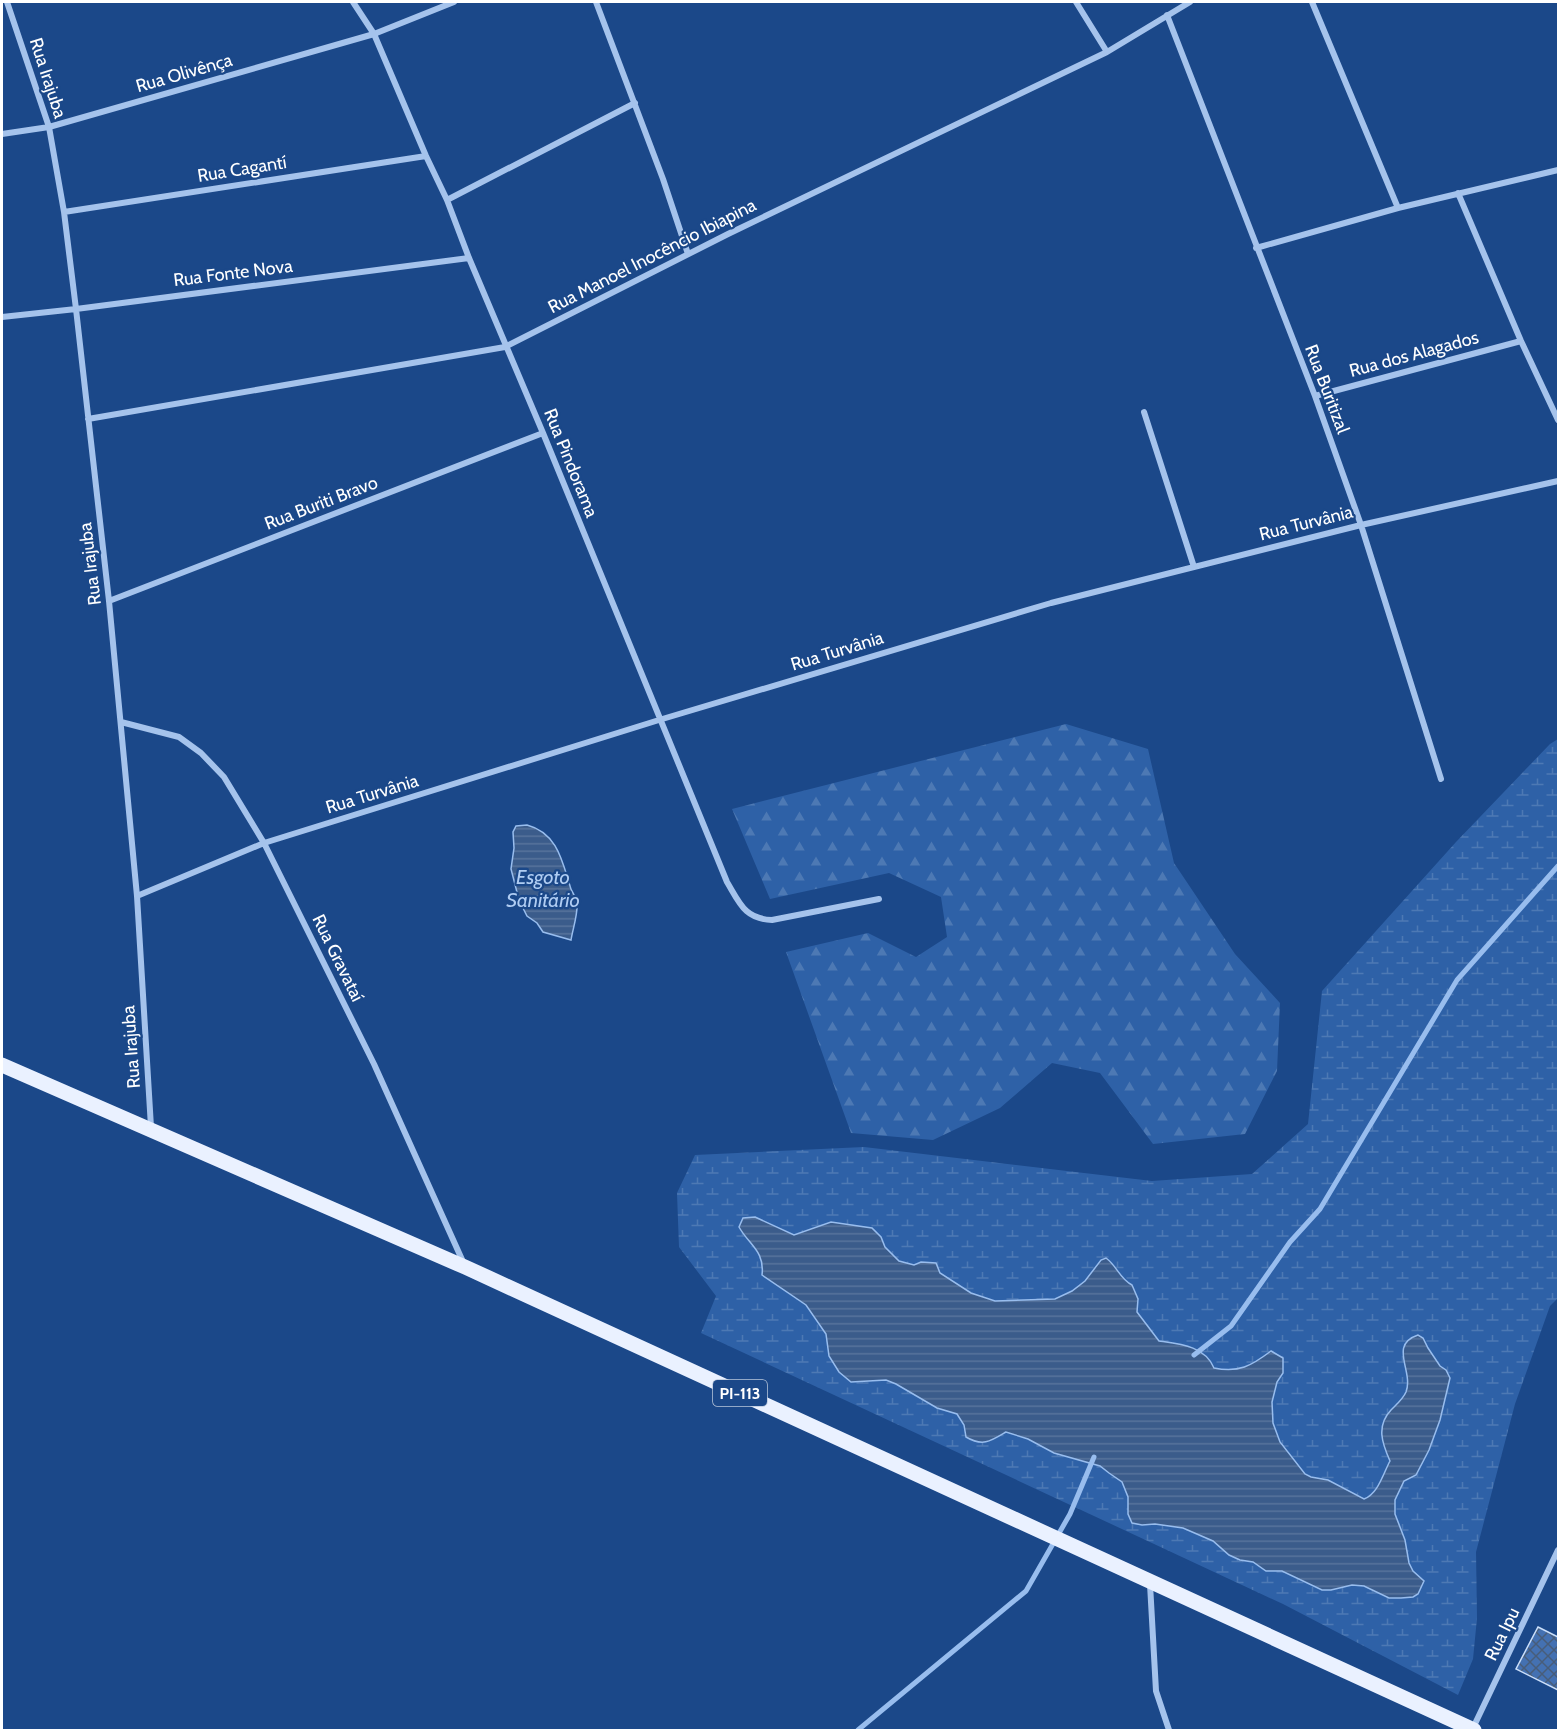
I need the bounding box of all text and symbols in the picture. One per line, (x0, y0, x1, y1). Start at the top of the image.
street label: Rua Irajuba (25, 35, 71, 121)
street label: Rua Olivênça (133, 49, 235, 97)
street label: Rua Cagantí (196, 151, 288, 187)
street label: Rua Manoel Inocêncio Ibiapina (544, 194, 760, 318)
street label: Rua Fonte Nova (172, 255, 294, 291)
street label: Rua dos Alagados (1347, 326, 1481, 382)
street label: Rua Buritizal (1300, 341, 1354, 437)
street label: Rua Pindorama (539, 405, 603, 521)
street label: Rua Buriti Bravo (261, 471, 381, 535)
street label: Rua Turvânia (1257, 501, 1355, 545)
street label: Rua Irajuba (74, 521, 106, 607)
street label: Rua Turvânia (788, 626, 886, 676)
street label: Rua Turvânia (323, 769, 421, 819)
water label: Esgoto Sanitário (506, 865, 580, 912)
street label: Rua Gravataí (307, 911, 369, 1005)
street label: Rua Irajuba (117, 1004, 145, 1089)
road number: PI-113 (713, 1380, 767, 1406)
street label: Rua Ipu (1480, 1604, 1524, 1664)

